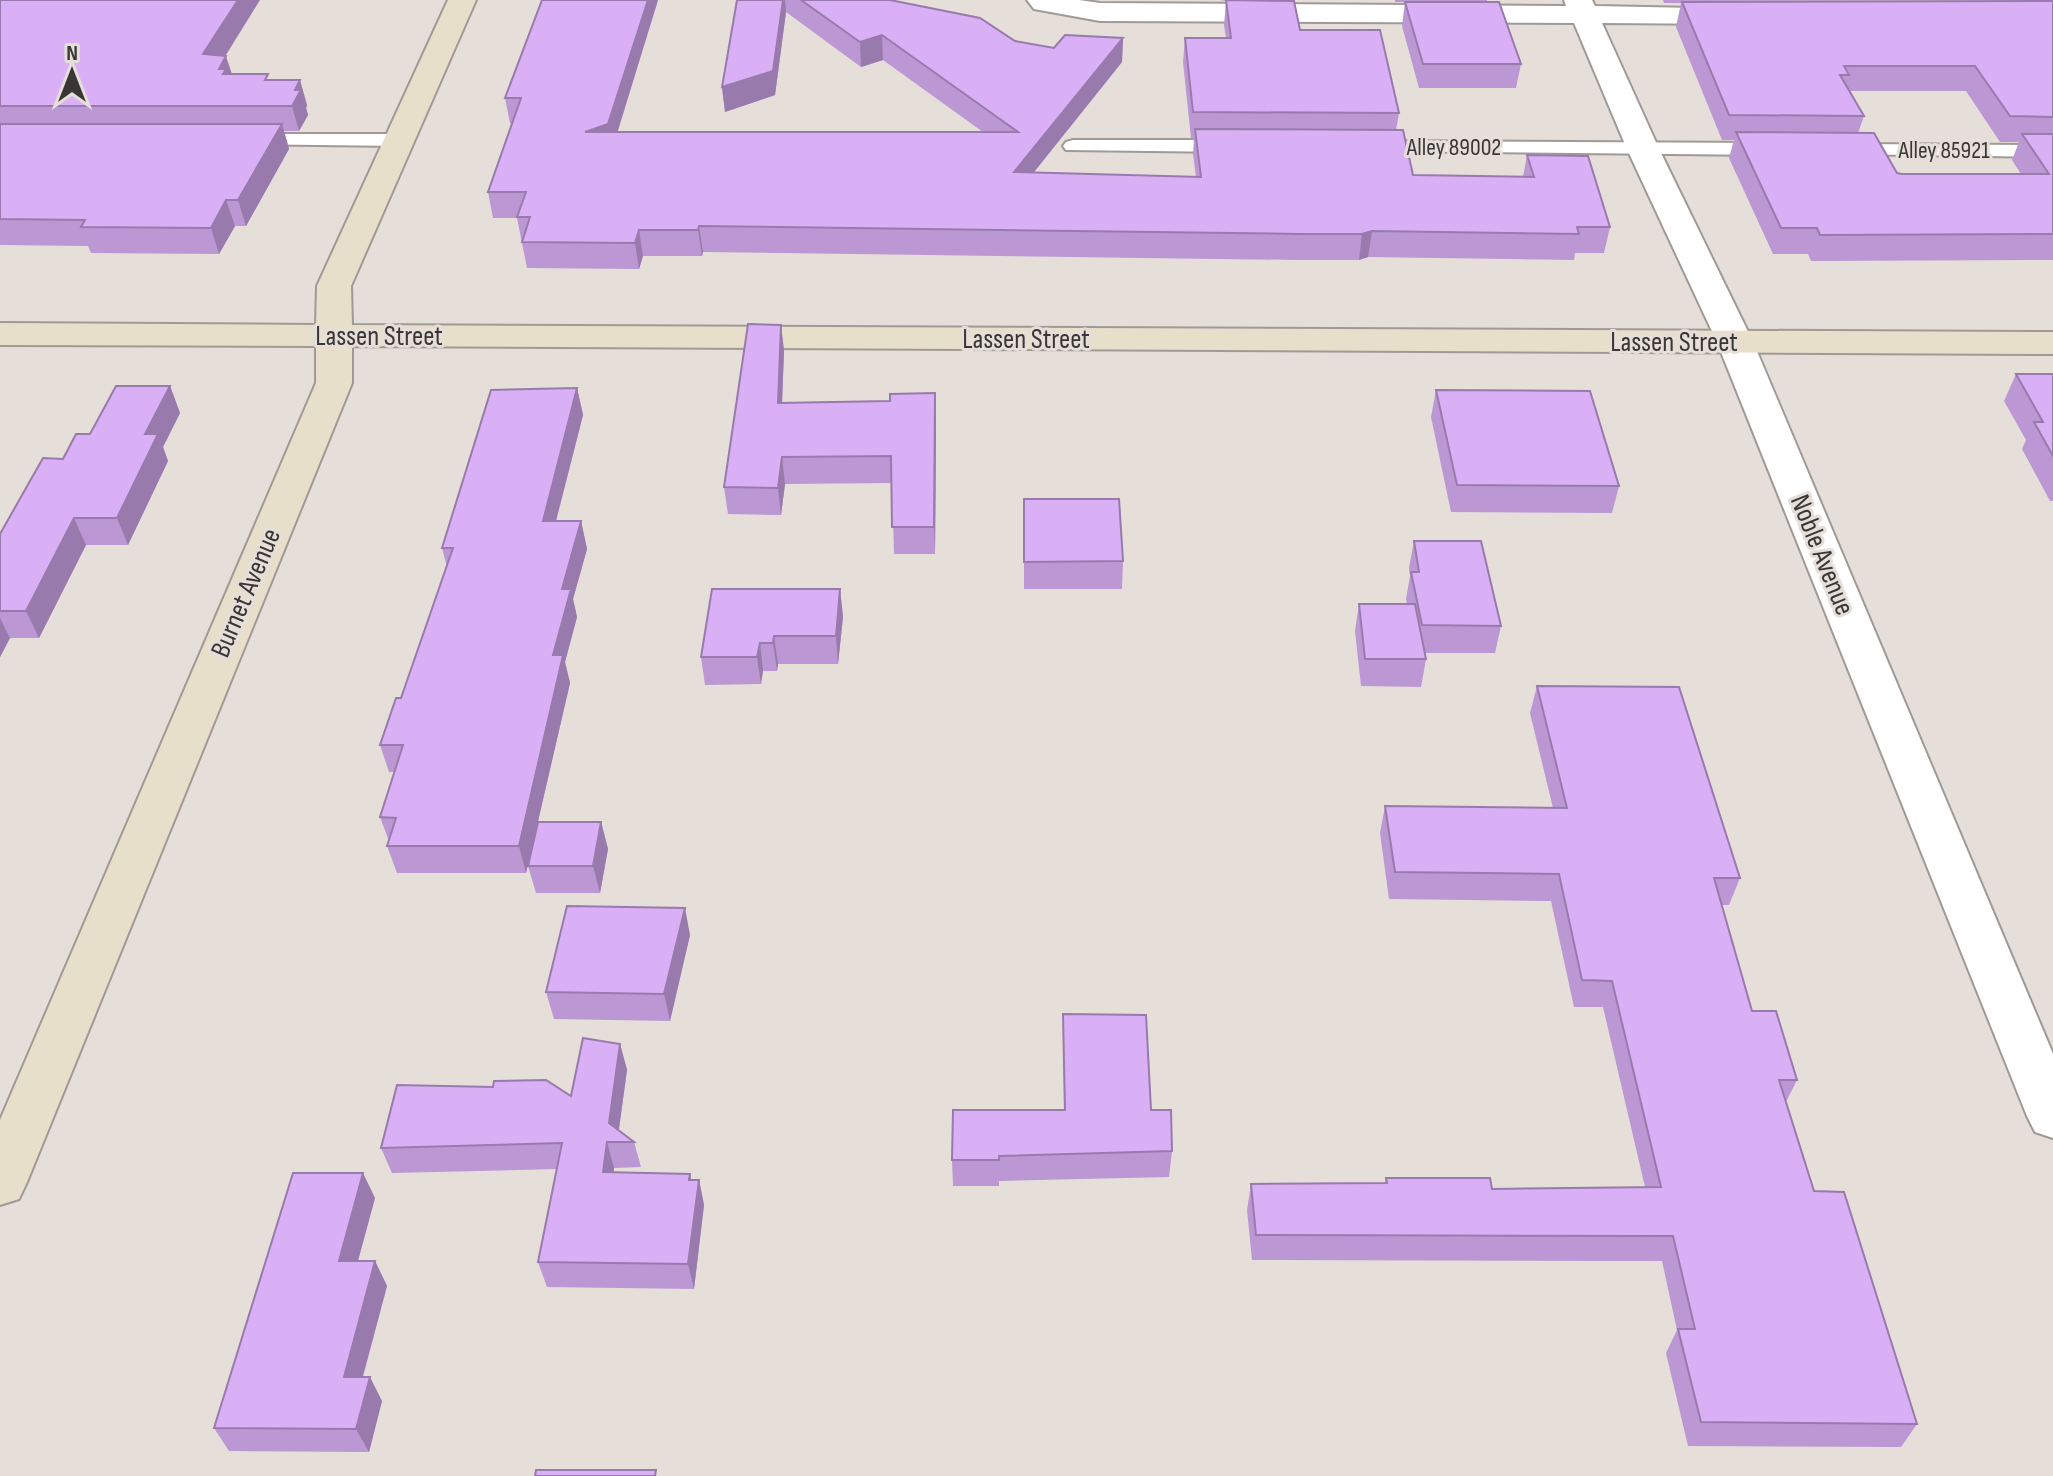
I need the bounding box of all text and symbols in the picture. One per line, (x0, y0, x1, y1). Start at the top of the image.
north arrow (32, 32, 112, 112)
text: N (66, 40, 78, 67)
street label: Alley 89002 (1406, 133, 1501, 162)
street label: Alley 85921 (1897, 136, 1990, 165)
street label: Lassen Street (315, 320, 443, 353)
street label: Lassen Street (962, 323, 1090, 356)
street label: Lassen Street (1610, 326, 1738, 359)
street label: Noble Avenue (1783, 490, 1861, 620)
street label: Burnet Avenue (204, 524, 288, 662)

